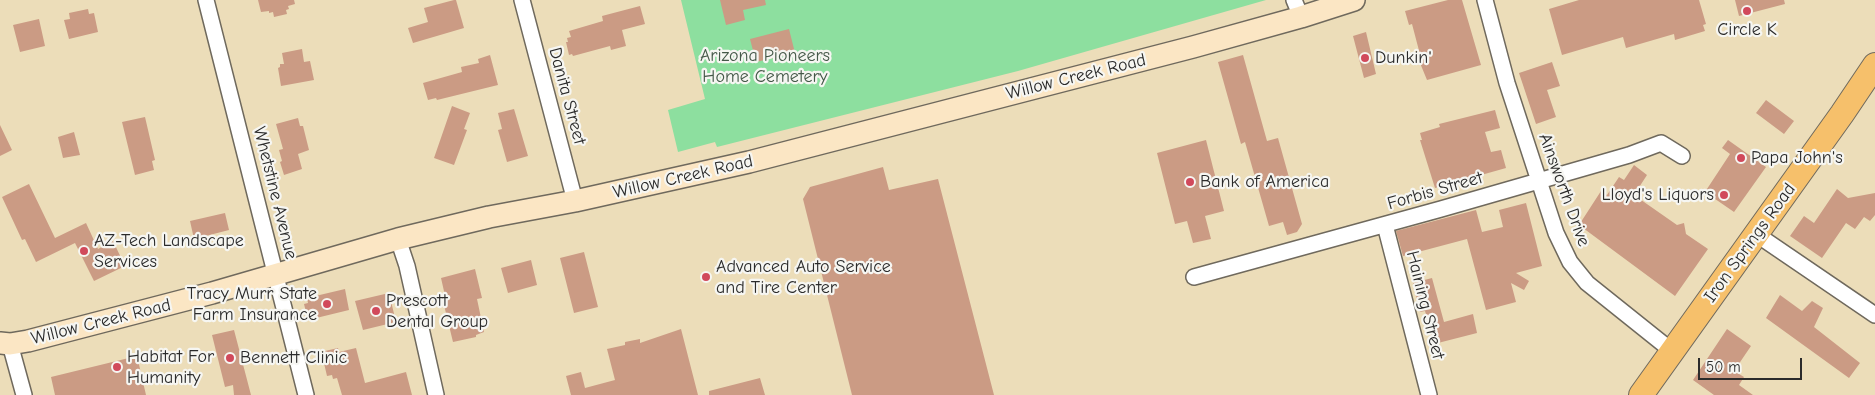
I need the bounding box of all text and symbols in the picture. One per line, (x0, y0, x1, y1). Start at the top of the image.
marker: Circle K (1741, 5, 1753, 17)
place label: Circle K (1717, 19, 1777, 41)
street label: Danita Street (544, 45, 590, 147)
park label: Arizona Pioneers Home Cemetery (700, 45, 830, 88)
place label: Dunkin' (1375, 47, 1432, 69)
street label: Willow Creek Road (1004, 49, 1148, 105)
marker: Dunkin' (1359, 52, 1371, 64)
street label: Whetstine Avenue (248, 124, 302, 262)
street label: Ainsworth Drive (1534, 131, 1594, 249)
place label: Papa John's (1751, 147, 1843, 169)
street label: Willow Creek Road (611, 150, 755, 204)
marker: Papa John's (1735, 152, 1747, 164)
street label: Forbis Street (1385, 167, 1485, 215)
place label: Bank of America (1200, 171, 1329, 193)
marker: Bank of America (1184, 176, 1196, 188)
street label: Iron Springs Road (1700, 179, 1800, 307)
place label: Lloyd's Liquors (1602, 184, 1714, 206)
marker: Lloyd's Liquors (1718, 189, 1730, 201)
place label: AZ-Tech Landscape Services (94, 230, 244, 272)
marker: AZ-Tech Landscape Services (78, 245, 90, 257)
street label: Haining Street (1401, 249, 1449, 361)
place label: Advanced Auto Service and Tire Center (716, 256, 891, 298)
marker: Advanced Auto Service and Tire Center (700, 271, 712, 283)
place label: Tracy Murr State Farm Insurance (187, 283, 317, 326)
place label: Prescott Dental Group (386, 290, 488, 332)
street label: Willow Creek Road (29, 294, 173, 350)
marker: Tracy Murr State Farm Insurance (321, 298, 333, 310)
marker: Prescott Dental Group (370, 305, 382, 317)
place label: Habitat For Humanity (127, 346, 214, 388)
place label: Bennett Clinic (240, 347, 347, 369)
scale bar (1700, 348, 1804, 380)
marker: Bennett Clinic (224, 352, 236, 364)
text: 50 m (1706, 358, 1741, 376)
marker: Habitat For Humanity (111, 361, 123, 373)

